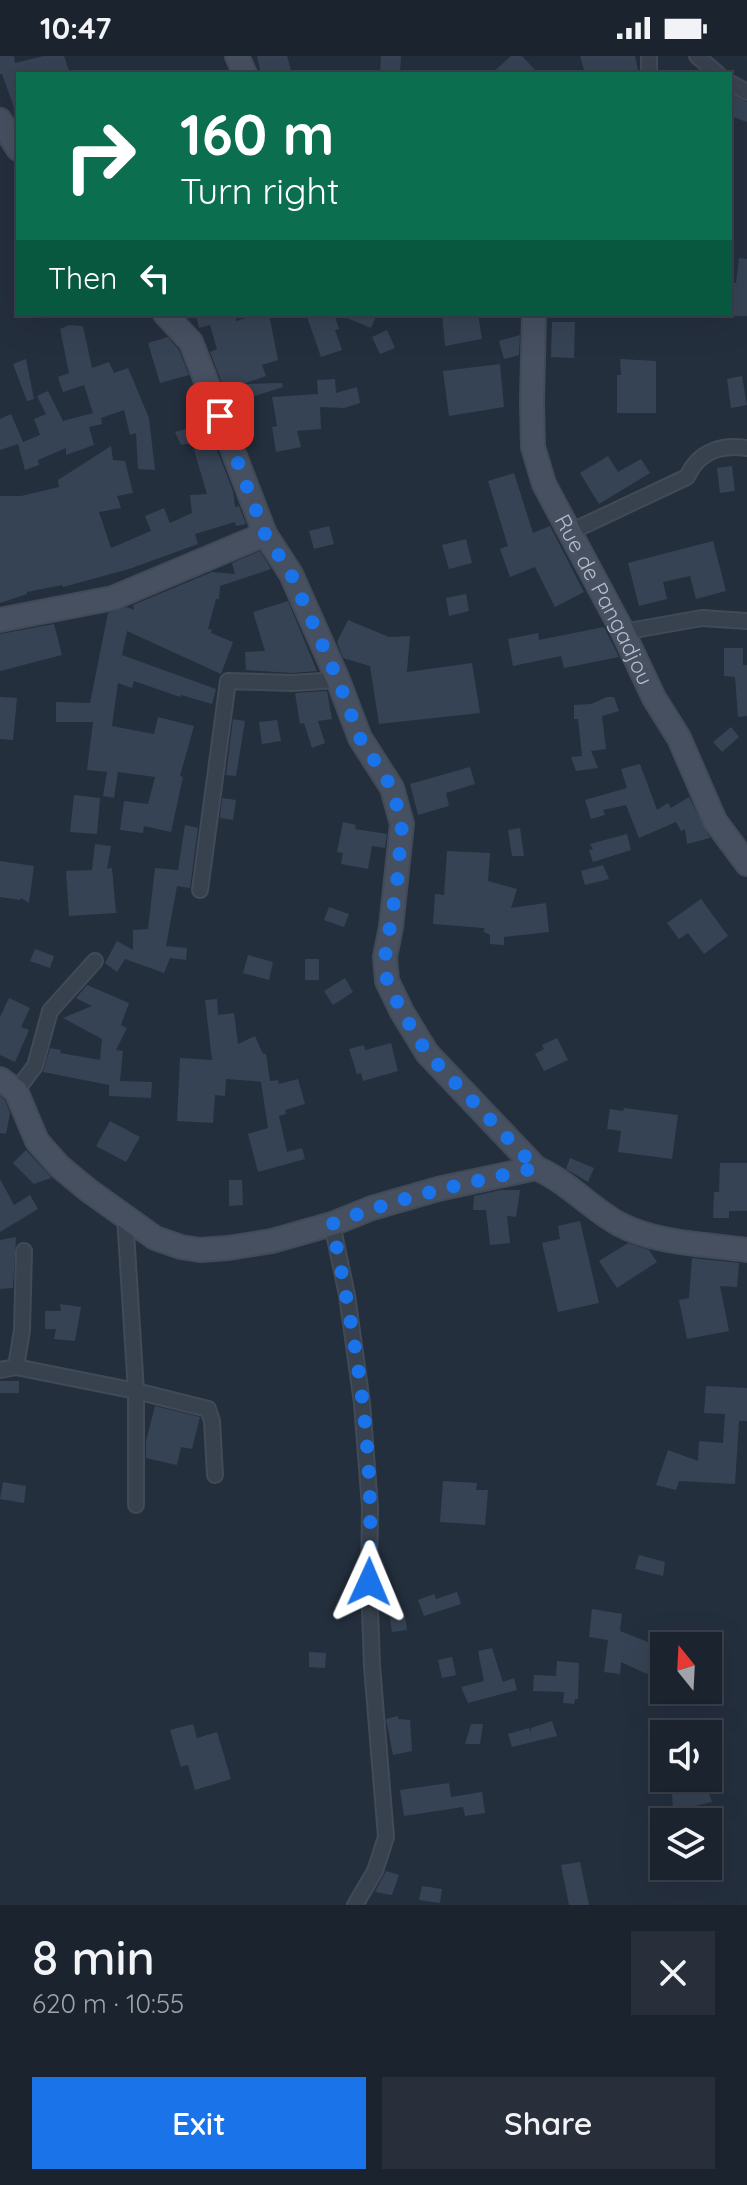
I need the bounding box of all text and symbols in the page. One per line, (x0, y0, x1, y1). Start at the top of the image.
text: 10:47 (40, 9, 112, 47)
text: 160 m (180, 99, 334, 169)
icon: right (48, 104, 152, 208)
text: Turn right (180, 168, 339, 213)
icon: left (133, 256, 177, 300)
text: Then (48, 259, 117, 297)
pin (186, 382, 254, 450)
icon: arrive (198, 394, 242, 438)
street label: Rue de Pangadjou (549, 509, 660, 689)
position arrow (327, 1540, 411, 1624)
north arrow (650, 1632, 722, 1704)
map controls (650, 1632, 722, 1880)
button: sound (650, 1720, 722, 1792)
button: layers (650, 1808, 722, 1880)
text: 8 min (32, 1927, 155, 1987)
button: close (631, 1931, 715, 2015)
text: 620 m · 10:55 (32, 1987, 184, 2020)
button: Exit (32, 2077, 366, 2169)
button: Share (382, 2077, 715, 2169)

